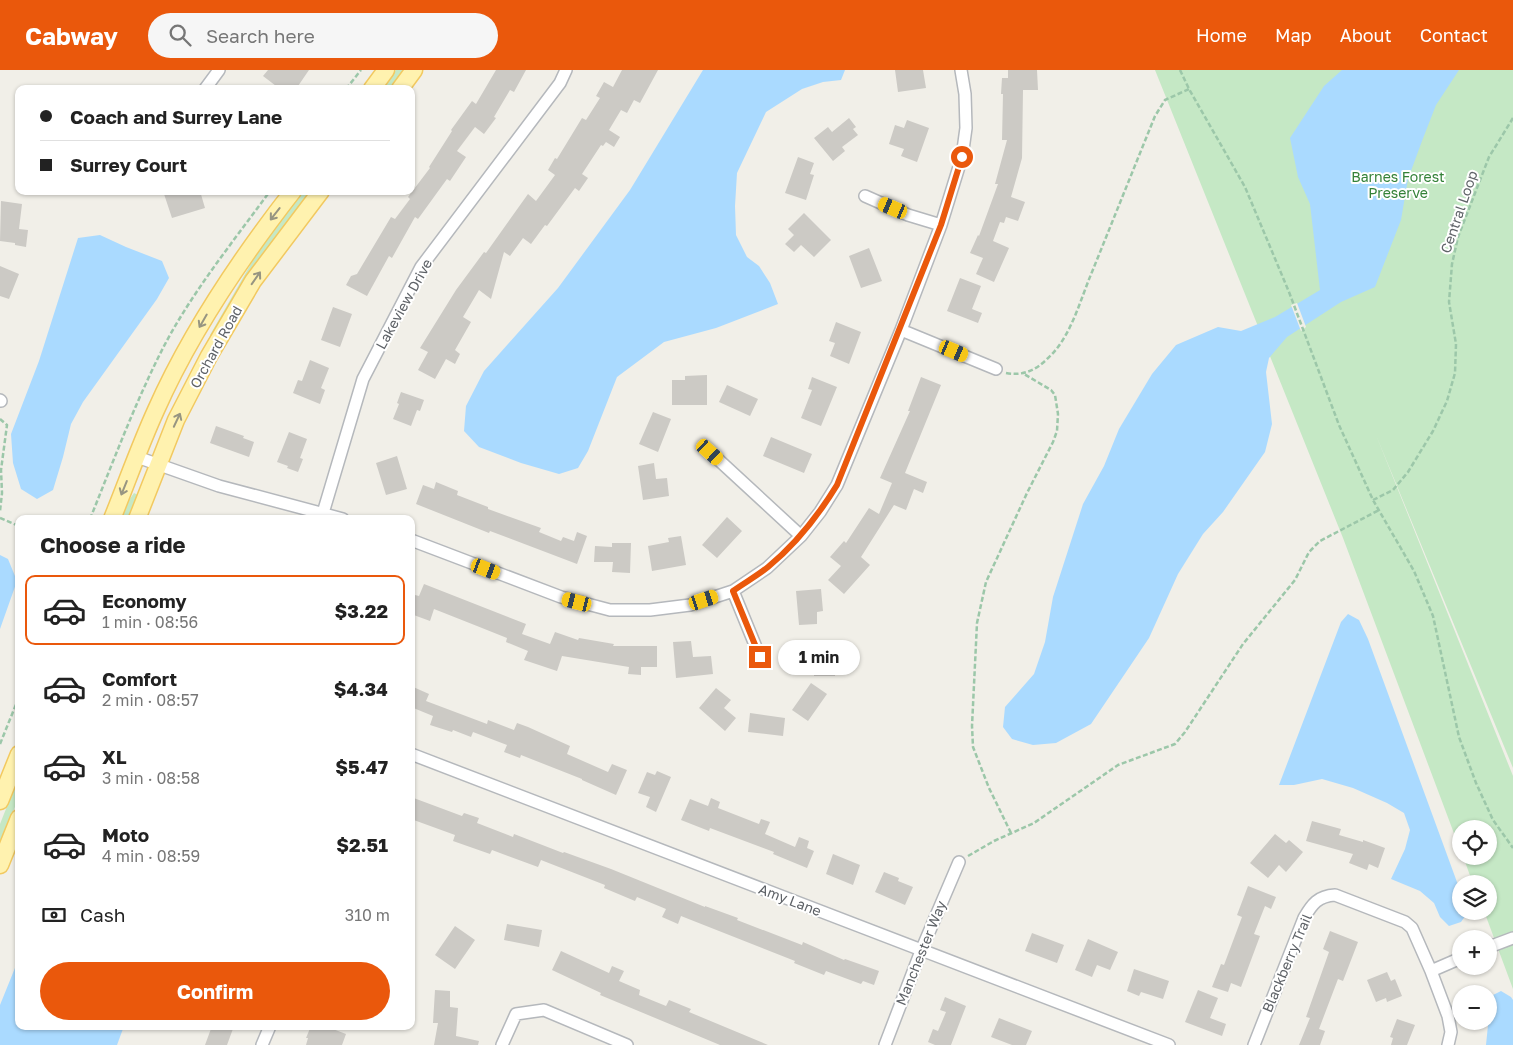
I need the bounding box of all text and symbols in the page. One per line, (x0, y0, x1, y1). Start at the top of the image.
search box (148, 13, 498, 58)
text: Cabway (25, 21, 118, 50)
icon: search (166, 21, 194, 49)
text: Search here (206, 24, 315, 47)
text: Home (1196, 24, 1247, 46)
text: Map (1275, 24, 1312, 46)
text: About (1340, 24, 1392, 46)
text: Contact (1420, 24, 1488, 46)
text: Coach and Surrey Lane (70, 105, 282, 128)
route start (951, 146, 973, 168)
text: Surrey Court (70, 153, 187, 176)
park label: Barnes Forest Preserve (1351, 168, 1445, 201)
street label: Central Loop (1436, 168, 1481, 255)
car (876, 195, 909, 221)
one-way arrow (270, 207, 281, 220)
street label: Lakeview Drive (372, 256, 435, 352)
one-way arrow (251, 271, 261, 285)
street label: Orchard Road (186, 303, 245, 391)
one-way arrow (197, 314, 207, 328)
car (937, 338, 970, 364)
one-way arrow (172, 412, 182, 427)
car (693, 436, 726, 468)
one-way arrow (119, 480, 129, 495)
text: Choose a ride (40, 531, 186, 558)
car (469, 557, 502, 581)
icon: car (42, 588, 87, 633)
car (687, 588, 720, 612)
text: Economy (102, 589, 187, 612)
car (560, 591, 593, 613)
text: $3.22 (334, 599, 388, 622)
text: 1 min · 08:56 (102, 612, 198, 632)
callout: 1 min (778, 640, 860, 674)
route end (749, 646, 771, 668)
text: 1 min (799, 647, 839, 667)
icon: car (42, 666, 87, 711)
text: Comfort (102, 667, 177, 690)
text: $4.34 (334, 677, 388, 700)
text: 2 min · 08:57 (102, 690, 199, 710)
icon: car (42, 744, 87, 789)
text: XL (102, 745, 127, 768)
text: $5.47 (335, 755, 388, 778)
text: 3 min · 08:58 (102, 768, 200, 788)
map controls (1452, 820, 1497, 1030)
button: locate (1452, 820, 1497, 865)
icon: car (42, 822, 87, 867)
text: Moto (102, 823, 149, 846)
text: $2.51 (336, 833, 388, 856)
text: 4 min · 08:59 (102, 846, 200, 866)
button: layers (1452, 875, 1497, 920)
street label: Amy Lane (757, 880, 824, 919)
street label: Manchester Way (892, 898, 949, 1008)
icon: cash (40, 901, 68, 929)
text: Cash (80, 903, 125, 926)
text: 310 m (345, 905, 390, 925)
street label: Blackberry Trail (1258, 911, 1315, 1015)
button: + (1452, 930, 1497, 975)
button: Confirm (40, 962, 390, 1020)
button: − (1452, 985, 1497, 1030)

